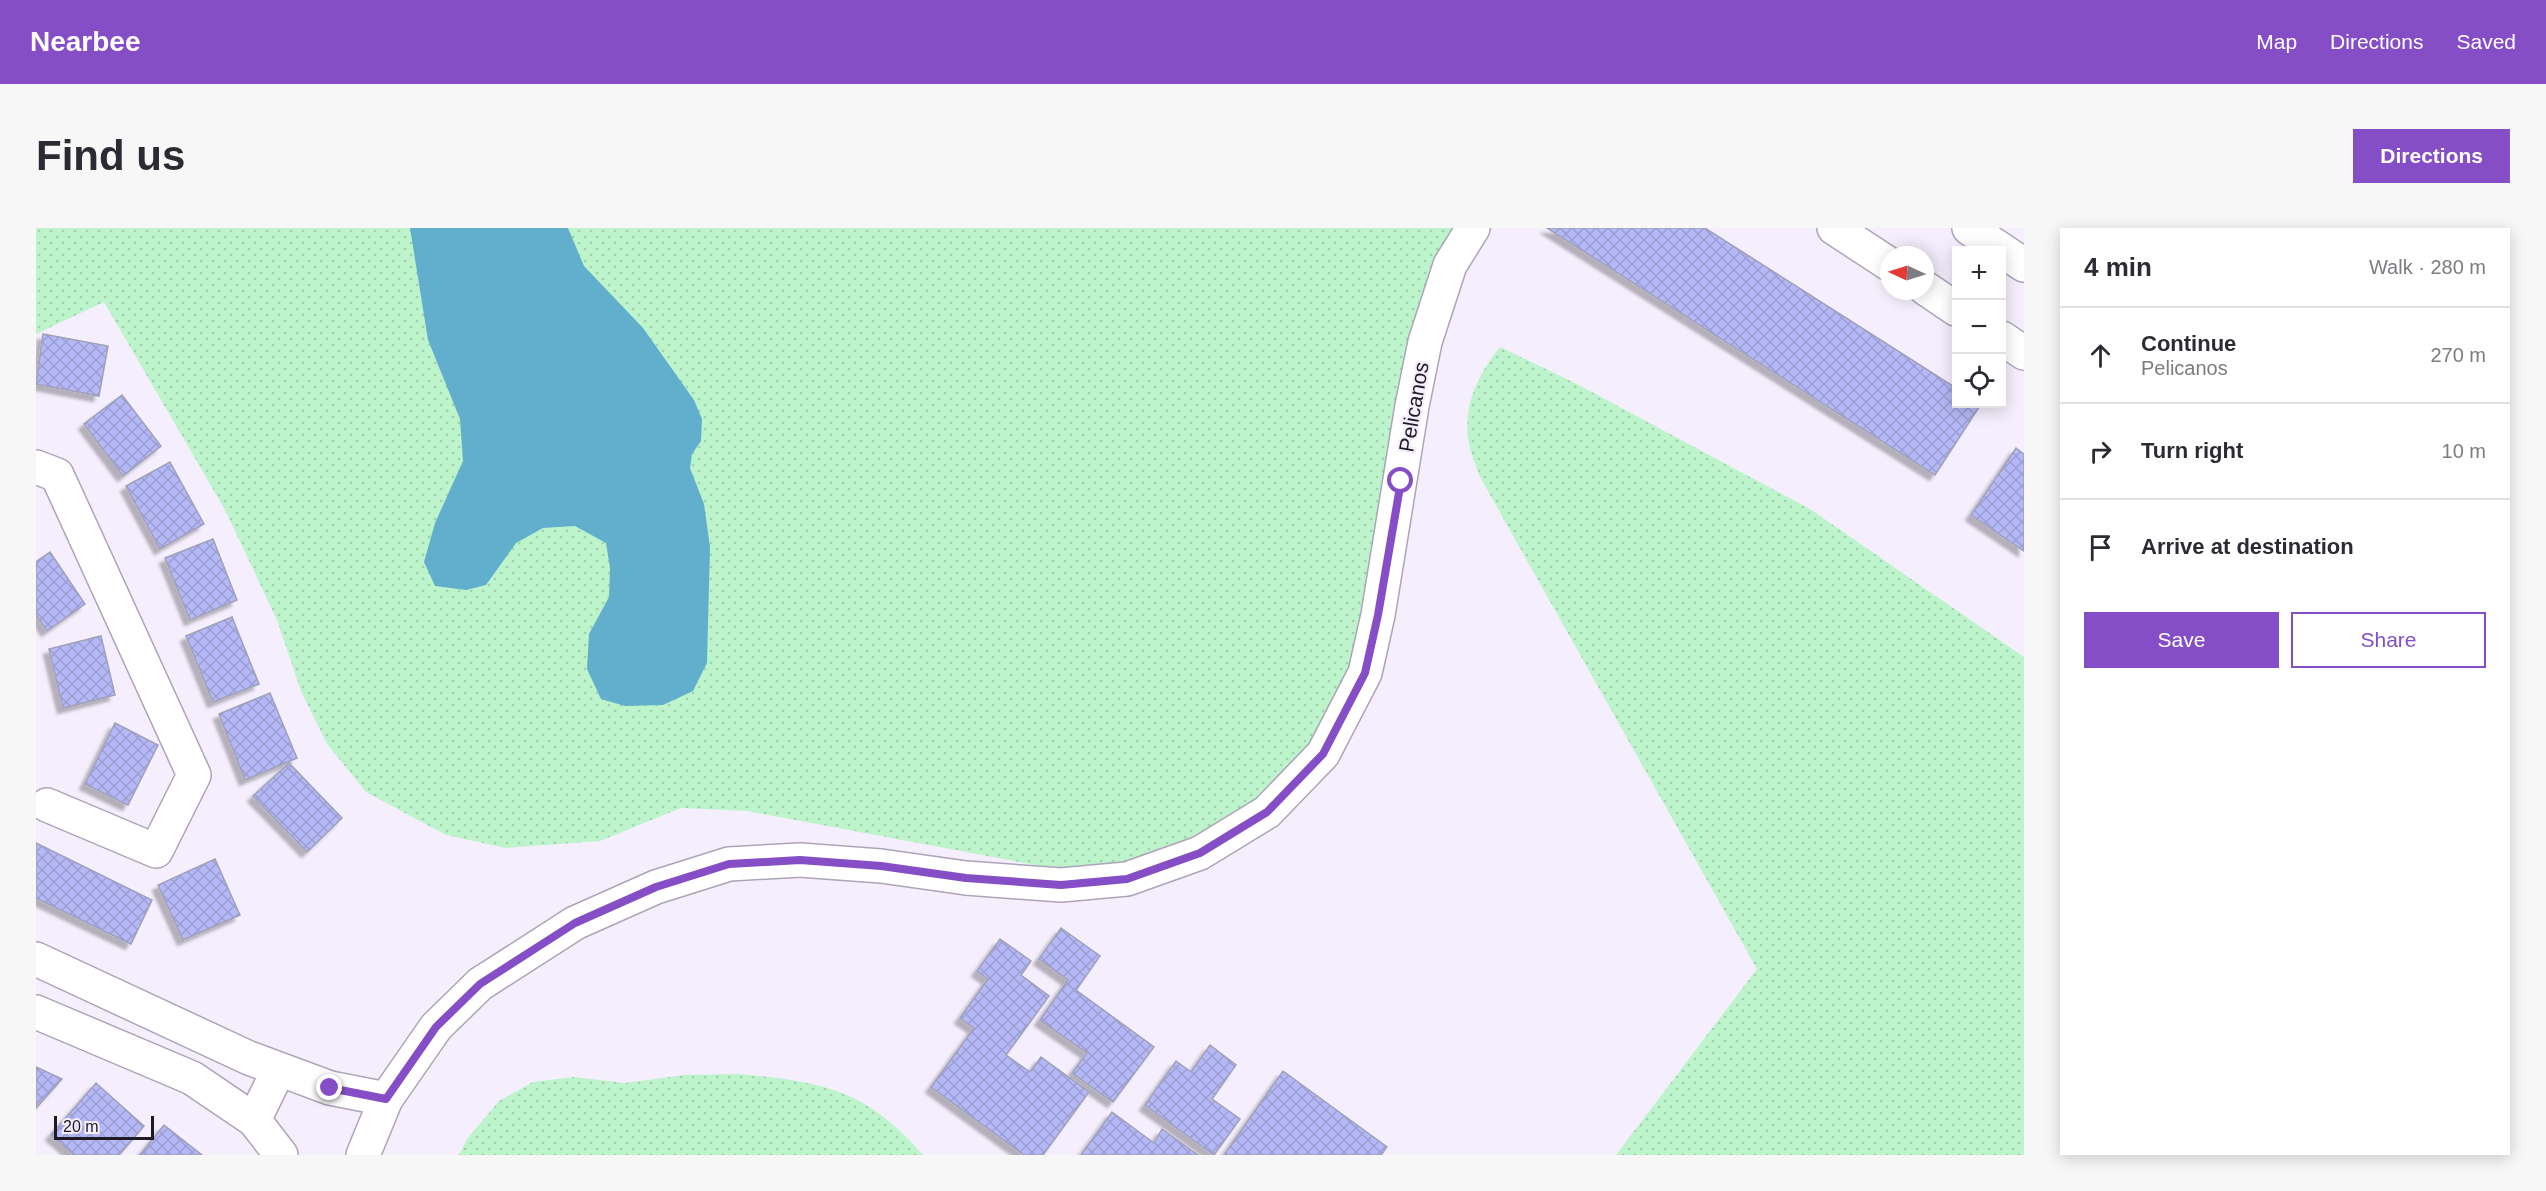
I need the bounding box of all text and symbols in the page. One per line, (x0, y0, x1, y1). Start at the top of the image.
text: Nearbee (30, 26, 141, 57)
text: Map (2256, 30, 2297, 53)
text: Directions (2330, 30, 2423, 53)
text: Saved (2456, 30, 2516, 53)
button: Directions (2353, 129, 2510, 183)
text: Find us (36, 132, 185, 179)
north arrow (1880, 246, 1934, 300)
map controls (1952, 246, 2006, 408)
button: + (1952, 246, 2006, 300)
text: 4 min (2084, 252, 2152, 282)
text: Walk · 280 m (2369, 256, 2486, 278)
button: − (1952, 300, 2006, 354)
text: Continue (2141, 331, 2236, 356)
icon: ahead (2084, 339, 2117, 372)
text: 270 m (2430, 344, 2486, 366)
button: locate (1952, 354, 2006, 408)
text: Pelicanos (2141, 357, 2228, 379)
street label: Pelicanos (1394, 360, 1433, 454)
icon: right (2084, 435, 2117, 468)
text: Turn right (2141, 438, 2243, 463)
text: 10 m (2442, 440, 2486, 462)
route start (1387, 467, 1413, 493)
icon: arrive (2084, 531, 2117, 564)
text: Arrive at destination (2141, 534, 2354, 559)
button: Save (2084, 612, 2279, 668)
button: Share (2291, 612, 2486, 668)
route end (316, 1074, 342, 1100)
scale bar (54, 1113, 154, 1140)
text: 20 m (63, 1118, 99, 1135)

